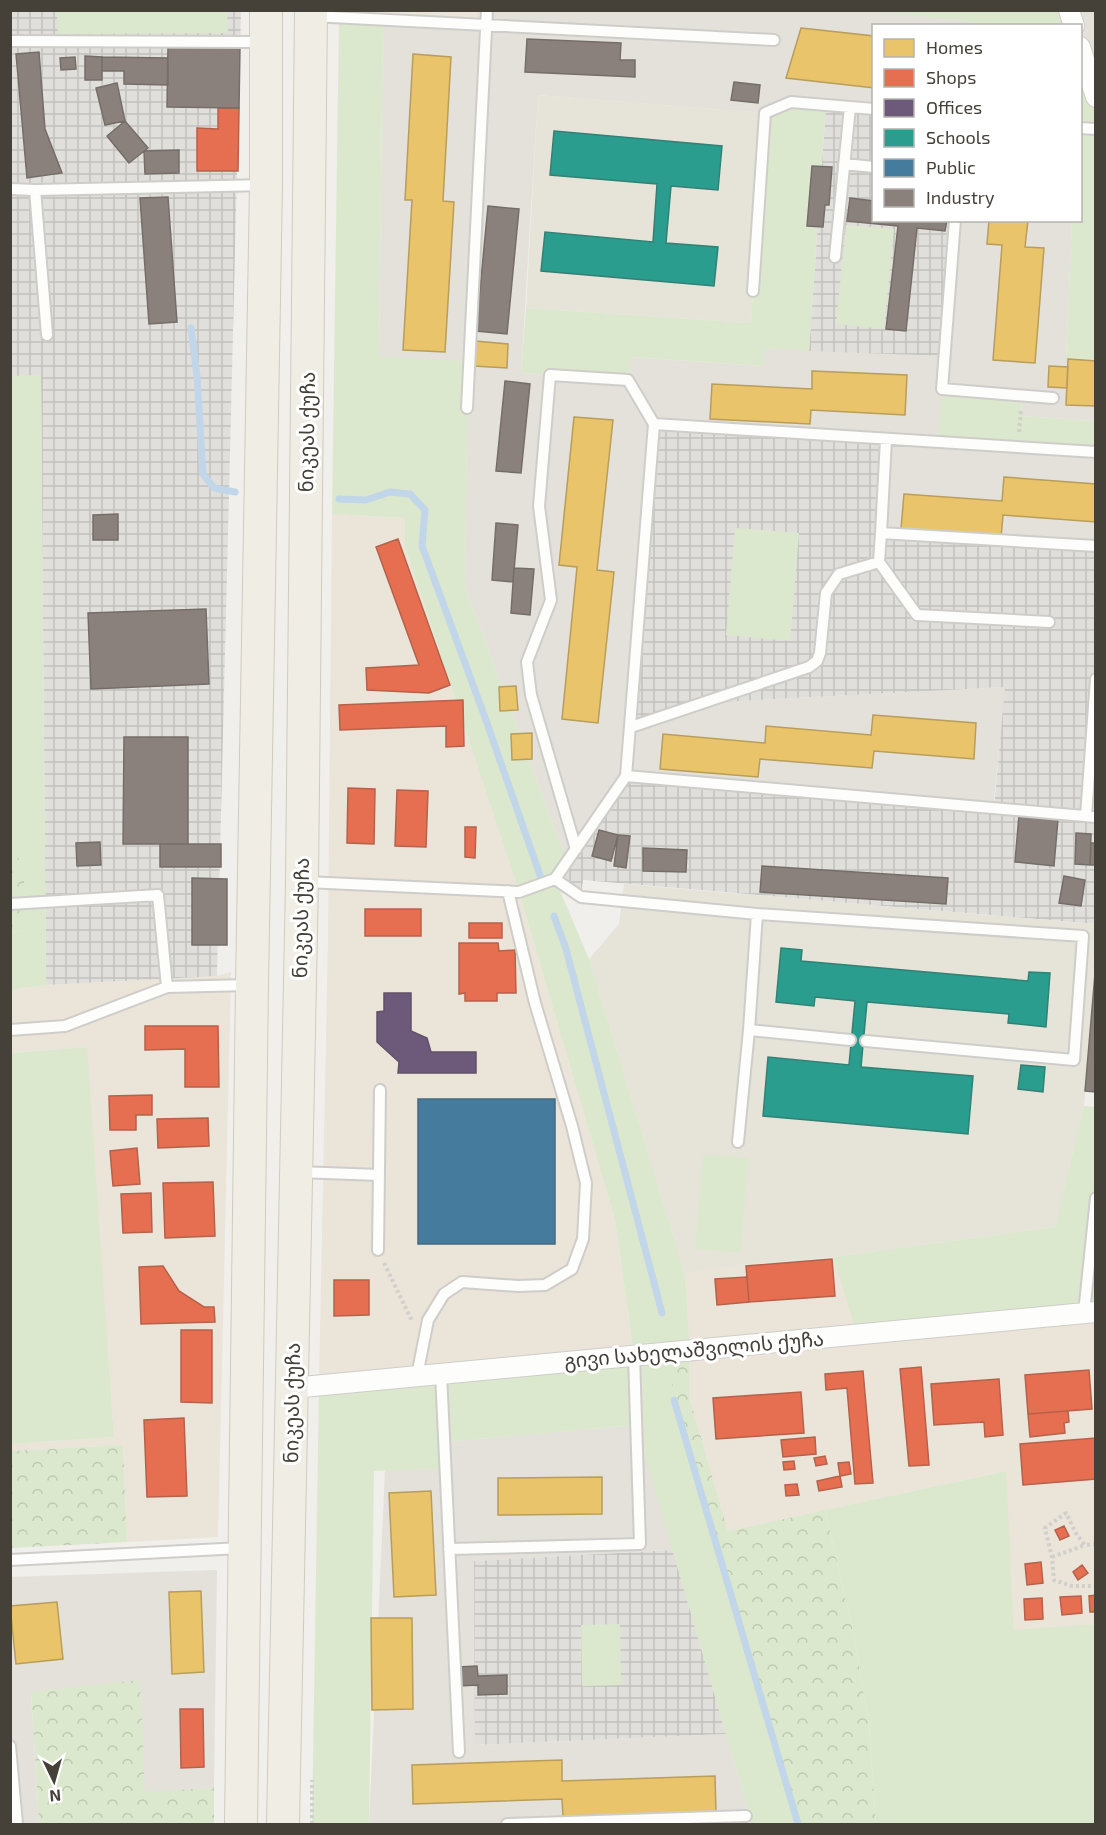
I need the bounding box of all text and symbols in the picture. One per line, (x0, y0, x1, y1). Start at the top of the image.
legend (872, 24, 1082, 222)
text: Homes (926, 36, 983, 58)
text: Shops (926, 66, 976, 88)
text: Offices (926, 96, 982, 118)
text: Schools (926, 126, 990, 148)
text: Public (926, 156, 976, 178)
text: Industry (926, 186, 995, 208)
street label: ნიკეას ქუჩა (293, 371, 320, 493)
street label: ნიკეას ქუჩა (287, 857, 314, 979)
street label: გივი სახელაშვილის ქუჩა (563, 1326, 825, 1374)
street label: ნიკეას ქუჩა (278, 1342, 305, 1464)
north arrow (24, 1751, 84, 1811)
text: N (49, 1786, 62, 1806)

